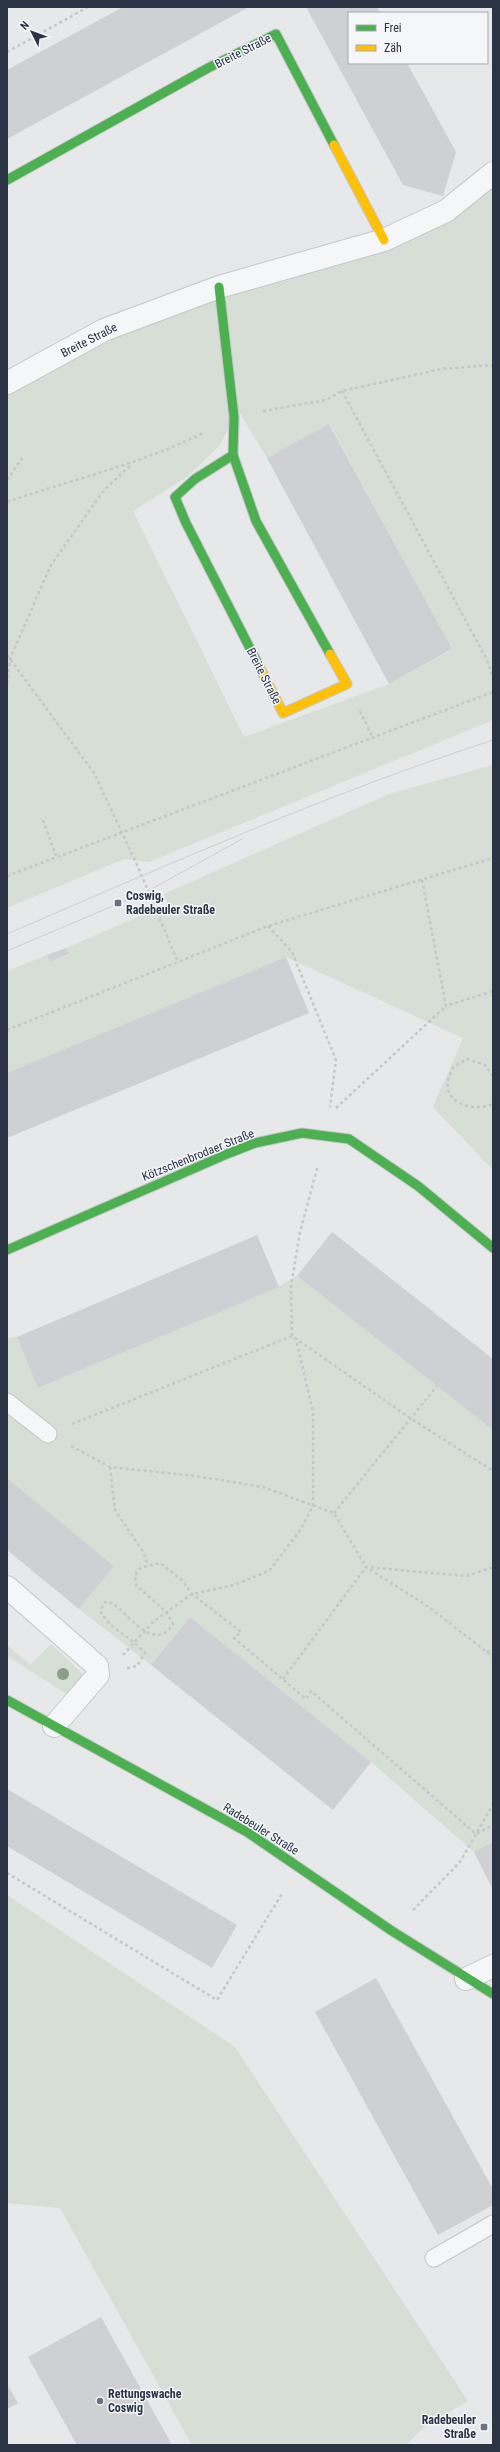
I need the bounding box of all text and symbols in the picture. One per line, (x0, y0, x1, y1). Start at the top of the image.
north arrow (12, 12, 52, 52)
legend (348, 12, 488, 64)
text: N (18, 19, 32, 33)
text: Frei (384, 21, 402, 35)
street label: Breite Straße (213, 31, 274, 71)
text: Zäh (384, 41, 402, 55)
street label: Breite Straße (59, 320, 120, 360)
street label: Breite Straße (244, 646, 284, 707)
place label: Coswig, Radebeuler Straße (126, 889, 215, 917)
marker: Coswig, Radebeuler Straße (113, 898, 123, 908)
street label: Kötzschenbrodaer Straße (140, 1126, 256, 1184)
street label: Radebeuler Straße (221, 1800, 302, 1858)
place label: Rettungswache Coswig (108, 2387, 182, 2415)
marker: Rettungswache Coswig (95, 2396, 105, 2406)
place label: Radebeuler Straße (422, 2413, 476, 2441)
marker: Radebeuler Straße (479, 2422, 489, 2432)

